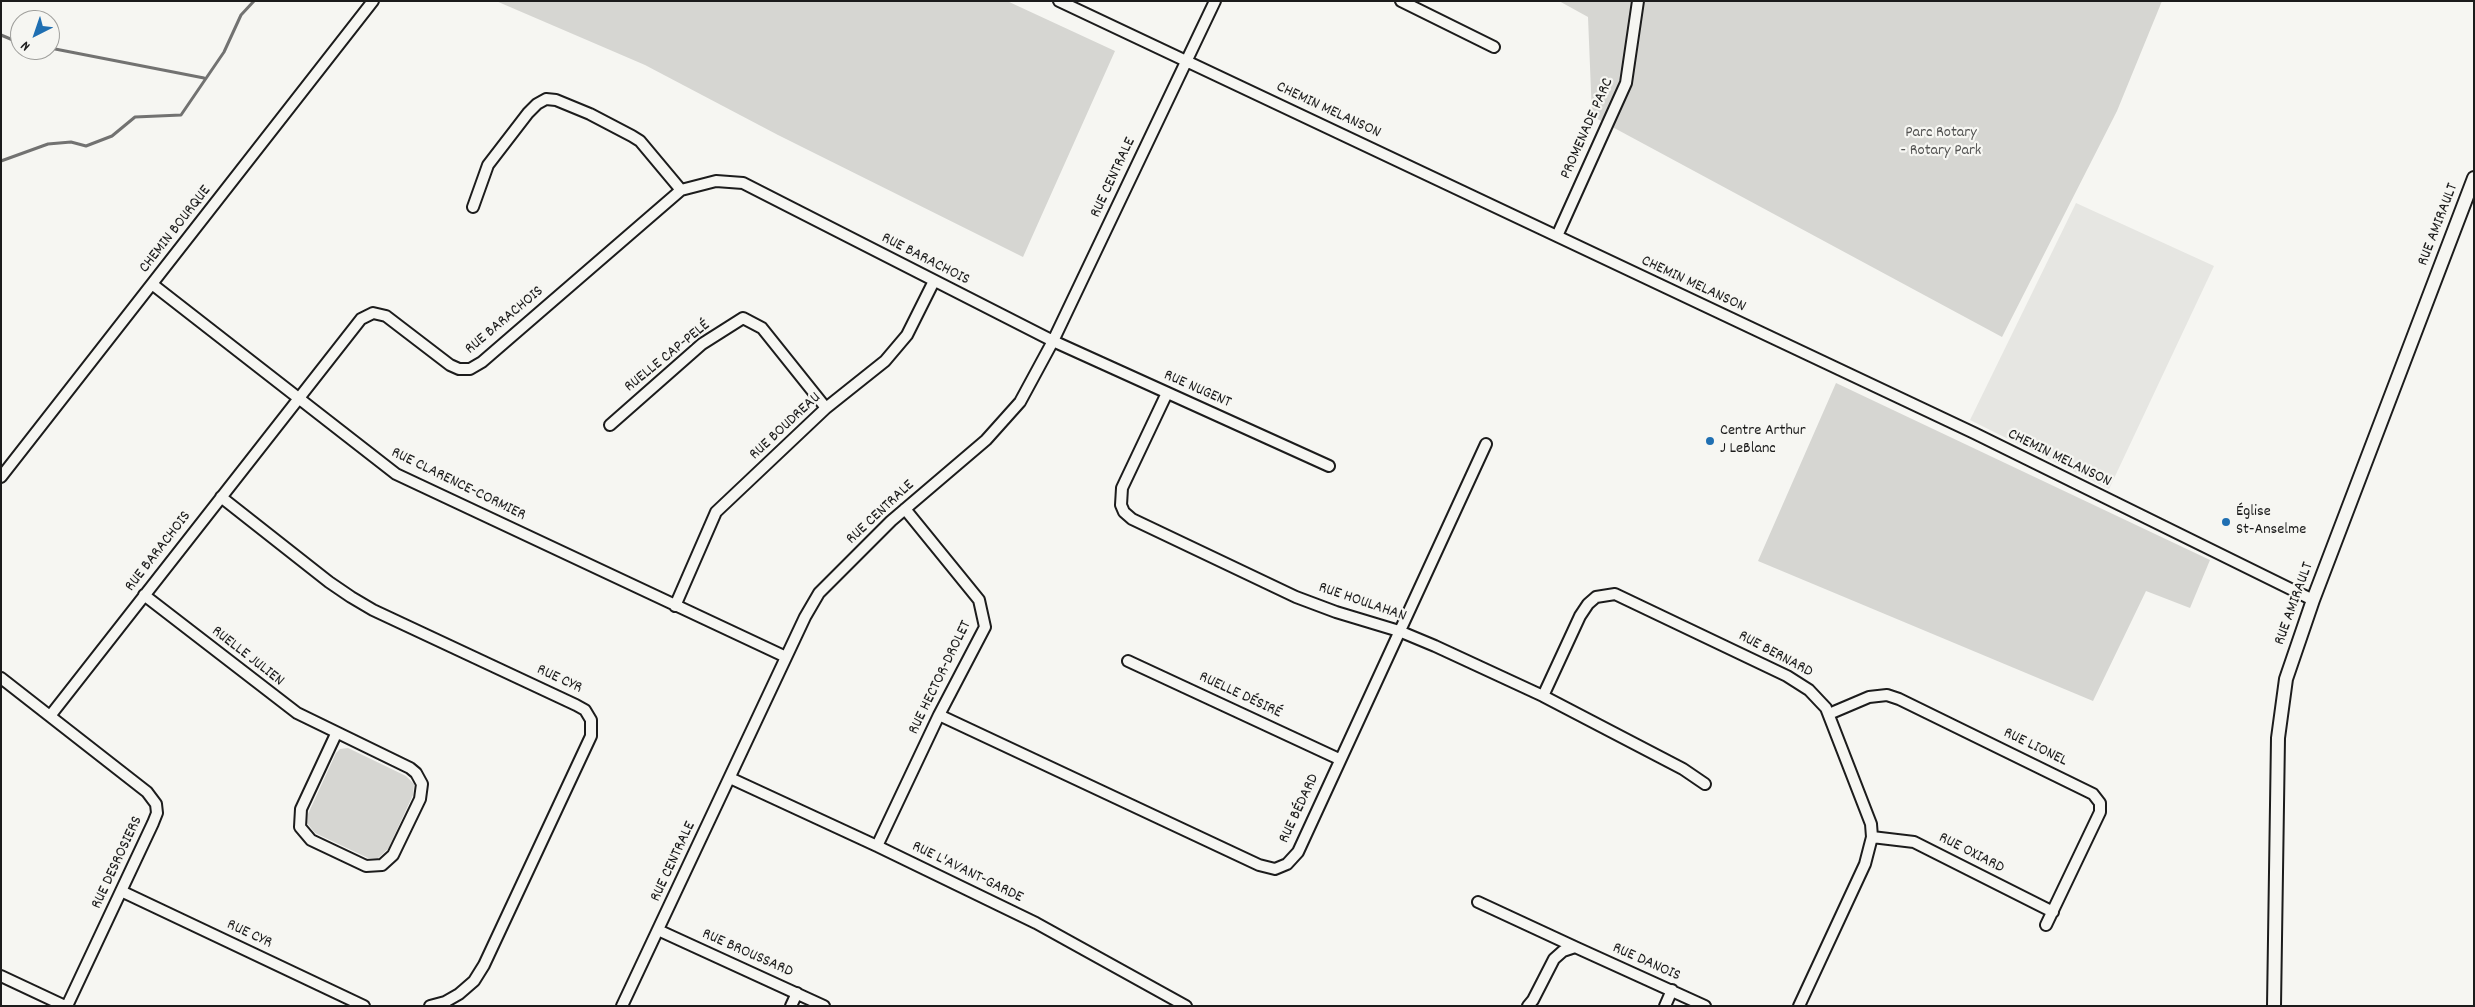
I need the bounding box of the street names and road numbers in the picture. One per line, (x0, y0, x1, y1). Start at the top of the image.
street label: PROMENADE PARC (1557, 76, 1619, 182)
street label: CHEMIN MELANSON (1273, 78, 1383, 144)
street label: RUE CENTRALE (1087, 135, 1141, 221)
street label: RUE AMIRAULT (2415, 181, 2463, 269)
street label: CHEMIN BOURQUE (136, 182, 216, 278)
street label: RUE BARACHOIS (878, 230, 972, 290)
street label: CHEMIN MELANSON (1638, 252, 1748, 318)
street label: RUE BARACHOIS (462, 283, 548, 359)
street label: RUELLE CAP-PELÉ (621, 317, 715, 397)
street label: RUE NUGENT (1160, 367, 1234, 413)
street label: RUE BOUDREAU (746, 389, 826, 465)
street label: CHEMIN MELANSON (2004, 426, 2114, 492)
street label: RUE CLARENCE-CORMIER (388, 444, 528, 526)
street label: RUE CENTRALE (843, 477, 919, 549)
street label: RUE BARACHOIS (122, 508, 196, 596)
street label: RUE AMIRAULT (2271, 560, 2319, 648)
street label: RUE HOULAHAN (1316, 579, 1408, 627)
street label: RUE HECTOR-DROLET (905, 618, 977, 738)
street label: RUELLE JULIEN (207, 623, 287, 691)
street label: RUE BERNARD (1734, 627, 1816, 683)
street label: RUE CYR (533, 661, 585, 699)
street label: RUELLE DÉSIRÉ (1195, 668, 1285, 724)
street label: RUE LIONEL (2000, 724, 2070, 772)
street label: RUE BÉDARD (1276, 771, 1324, 847)
street label: RUE DESROSIERS (88, 814, 148, 912)
street label: RUE CENTRALE (647, 819, 701, 905)
street label: RUE OXIARD (1935, 829, 2007, 879)
street label: RUE L'AVANT-GARDE (908, 838, 1026, 908)
street label: RUE CYR (223, 916, 275, 954)
street label: RUE BROUSSARD (699, 925, 795, 983)
street label: RUE DANOIS (1609, 939, 1683, 987)

